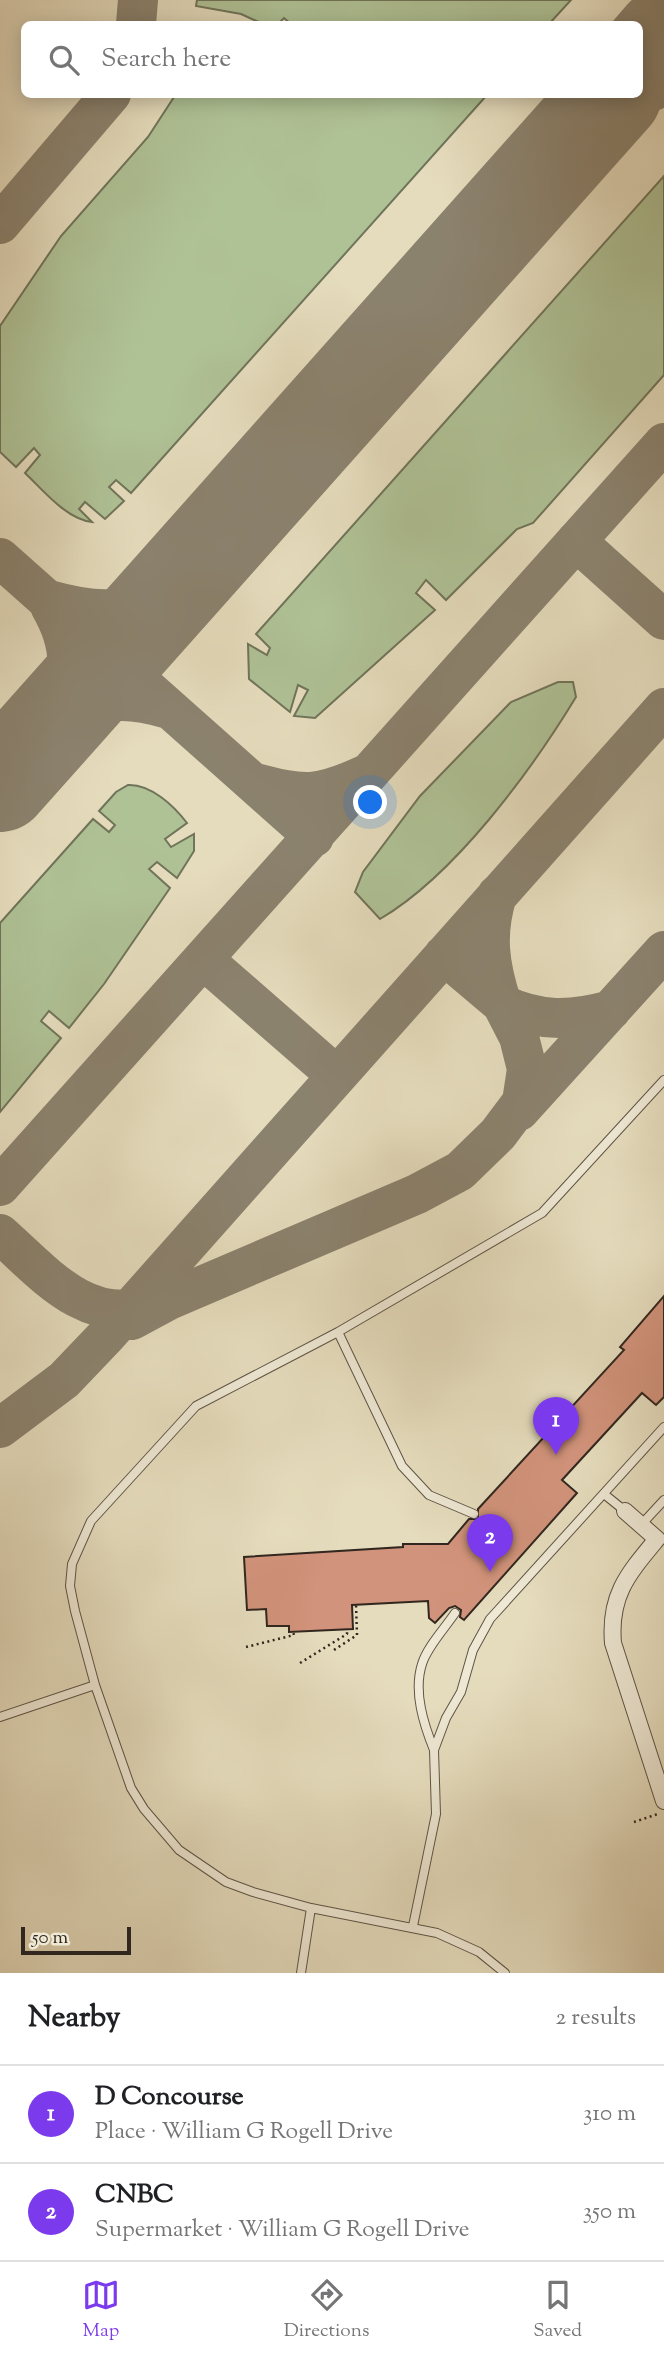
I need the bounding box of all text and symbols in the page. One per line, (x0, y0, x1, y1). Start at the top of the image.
search box (21, 21, 643, 98)
icon: search (45, 41, 83, 79)
text: Search here (101, 41, 231, 78)
your location (353, 785, 387, 819)
pin: 1 (533, 1397, 579, 1455)
pin: 2 (467, 1514, 513, 1572)
scale bar (21, 1924, 131, 1956)
text: 50 m (32, 1925, 68, 1952)
text: Nearby (28, 1997, 120, 2040)
text: 2 results (556, 2002, 636, 2035)
text: D Concourse (95, 2079, 244, 2116)
text: 1 (47, 2098, 55, 2131)
text: 310 m (583, 2098, 636, 2131)
text: Place · William G Rogell Drive (95, 2116, 393, 2149)
text: CNBC (95, 2177, 174, 2214)
text: 2 (46, 2196, 56, 2229)
text: 350 m (583, 2196, 636, 2229)
text: Supermarket · William G Rogell Drive (95, 2214, 470, 2247)
tab: Map (82, 2276, 120, 2345)
tab: Directions (284, 2276, 369, 2345)
tab: Saved (533, 2276, 582, 2345)

